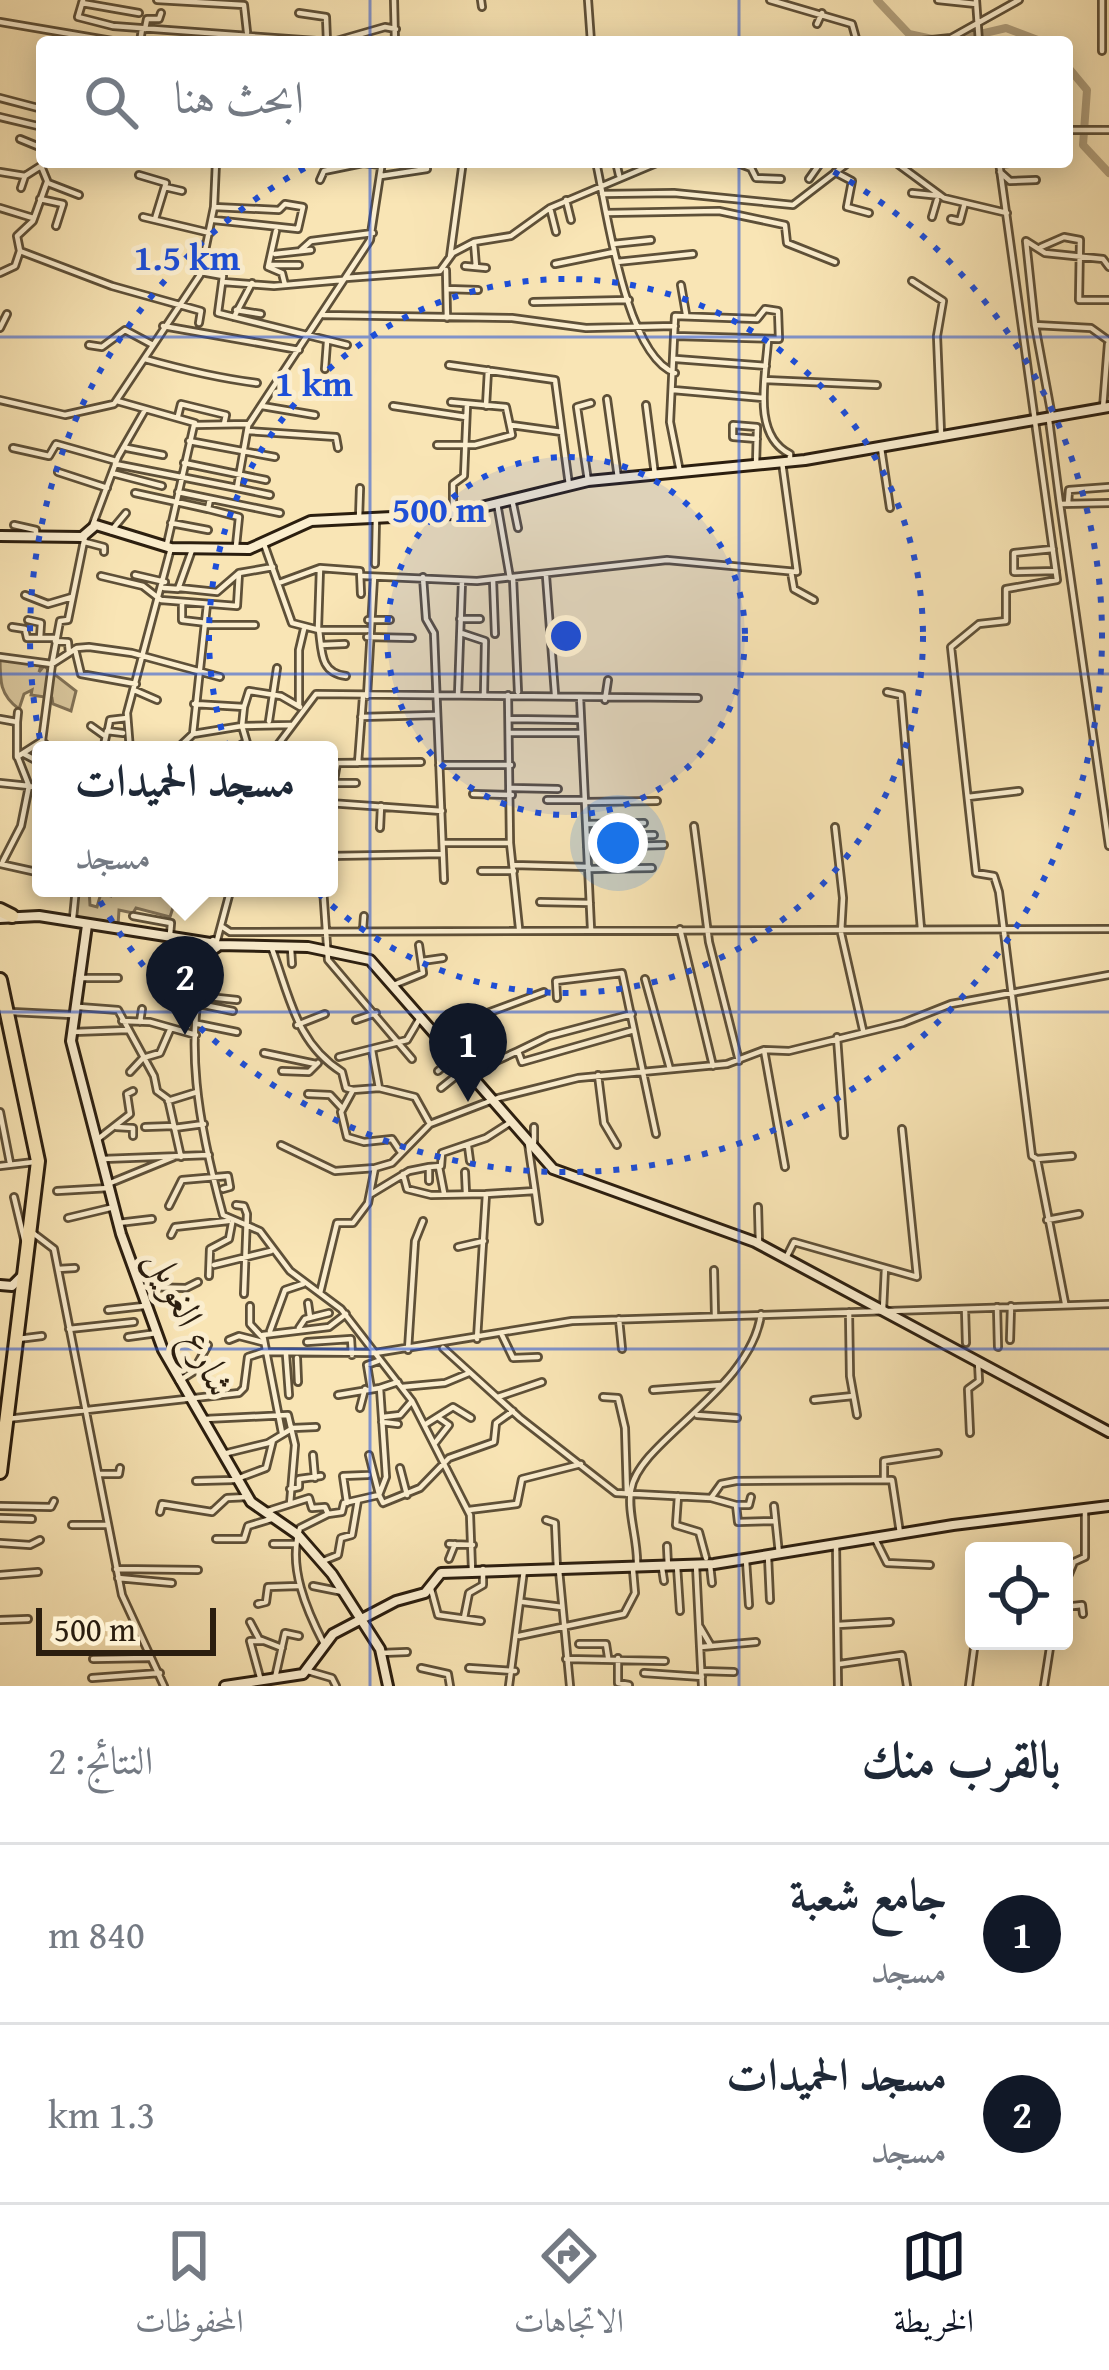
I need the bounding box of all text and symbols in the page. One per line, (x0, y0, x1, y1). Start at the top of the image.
search box (36, 36, 1073, 168)
text: ابحث هنا (174, 64, 304, 129)
icon: search (78, 69, 144, 135)
text: 1.5 km (134, 230, 241, 283)
text: 1 km (275, 356, 353, 409)
text: 500 m (392, 482, 487, 535)
centre of rings (545, 615, 587, 657)
popup (32, 741, 338, 897)
text: مسجد الحميدات (75, 747, 295, 812)
your location (588, 813, 648, 873)
text: مسجد (75, 826, 151, 883)
pin: 2 (146, 936, 224, 1035)
pin: 1 (429, 1003, 507, 1102)
street label: شارع الغويل (130, 1239, 250, 1407)
map controls (965, 1542, 1073, 1650)
button: locate (965, 1542, 1073, 1650)
scale bar (36, 1602, 216, 1655)
text: 500 m (54, 1605, 136, 1653)
text: بالقرب منك (861, 1721, 1061, 1796)
text: النتائج: 2 (48, 1731, 153, 1788)
text: جامع شعبة (790, 1861, 947, 1926)
text: 840 m (48, 1905, 145, 1962)
text: 1 (1012, 1905, 1032, 1962)
text: مسجد (870, 1940, 947, 1997)
text: مسجد الحميدات (726, 2041, 947, 2106)
text: 1.3 km (48, 2085, 155, 2142)
text: 2 (1012, 2085, 1032, 2142)
text: مسجد (870, 2120, 947, 2177)
tab: المحفوظات (135, 2223, 244, 2353)
tab: الاتجاهات (514, 2223, 624, 2353)
tab: الخريطة (894, 2223, 974, 2353)

